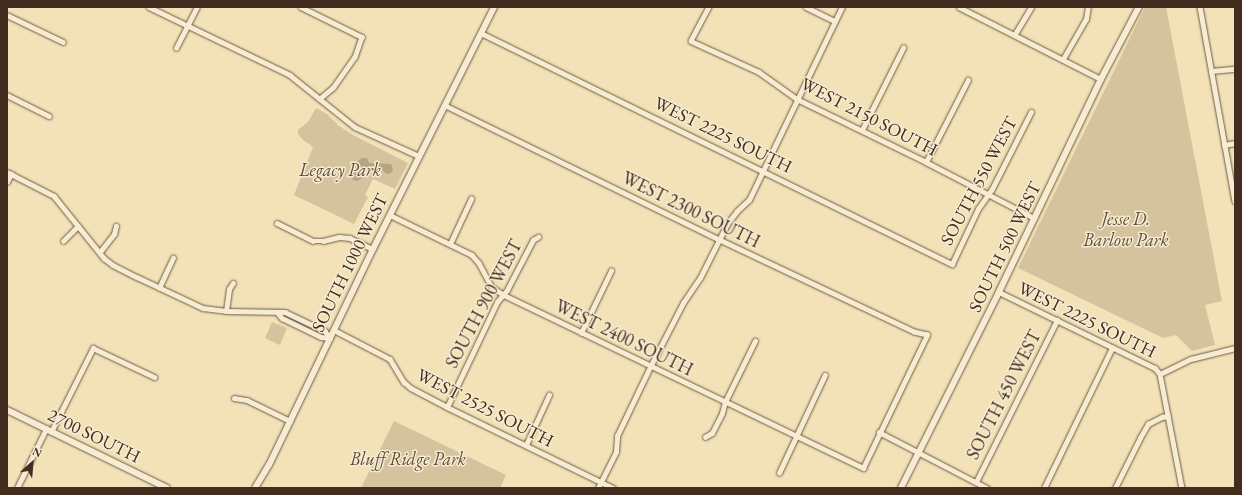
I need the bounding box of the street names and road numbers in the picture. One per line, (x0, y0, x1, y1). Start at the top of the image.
street label: WEST 2150 SOUTH (797, 73, 941, 161)
street label: WEST 2225 SOUTH (650, 92, 796, 178)
street label: SOUTH 550 WEST (936, 113, 1022, 249)
street label: WEST 2300 SOUTH (618, 167, 764, 253)
street label: SOUTH 500 WEST (964, 178, 1046, 316)
street label: SOUTH 1000 WEST (307, 190, 393, 336)
street label: SOUTH 900 WEST (441, 236, 527, 372)
street label: WEST 2225 SOUTH (1014, 277, 1160, 363)
street label: WEST 2400 SOUTH (551, 295, 697, 381)
street label: SOUTH 450 WEST (962, 327, 1046, 463)
street label: WEST 2525 SOUTH (413, 364, 557, 452)
street label: 2700 SOUTH (44, 404, 144, 468)

